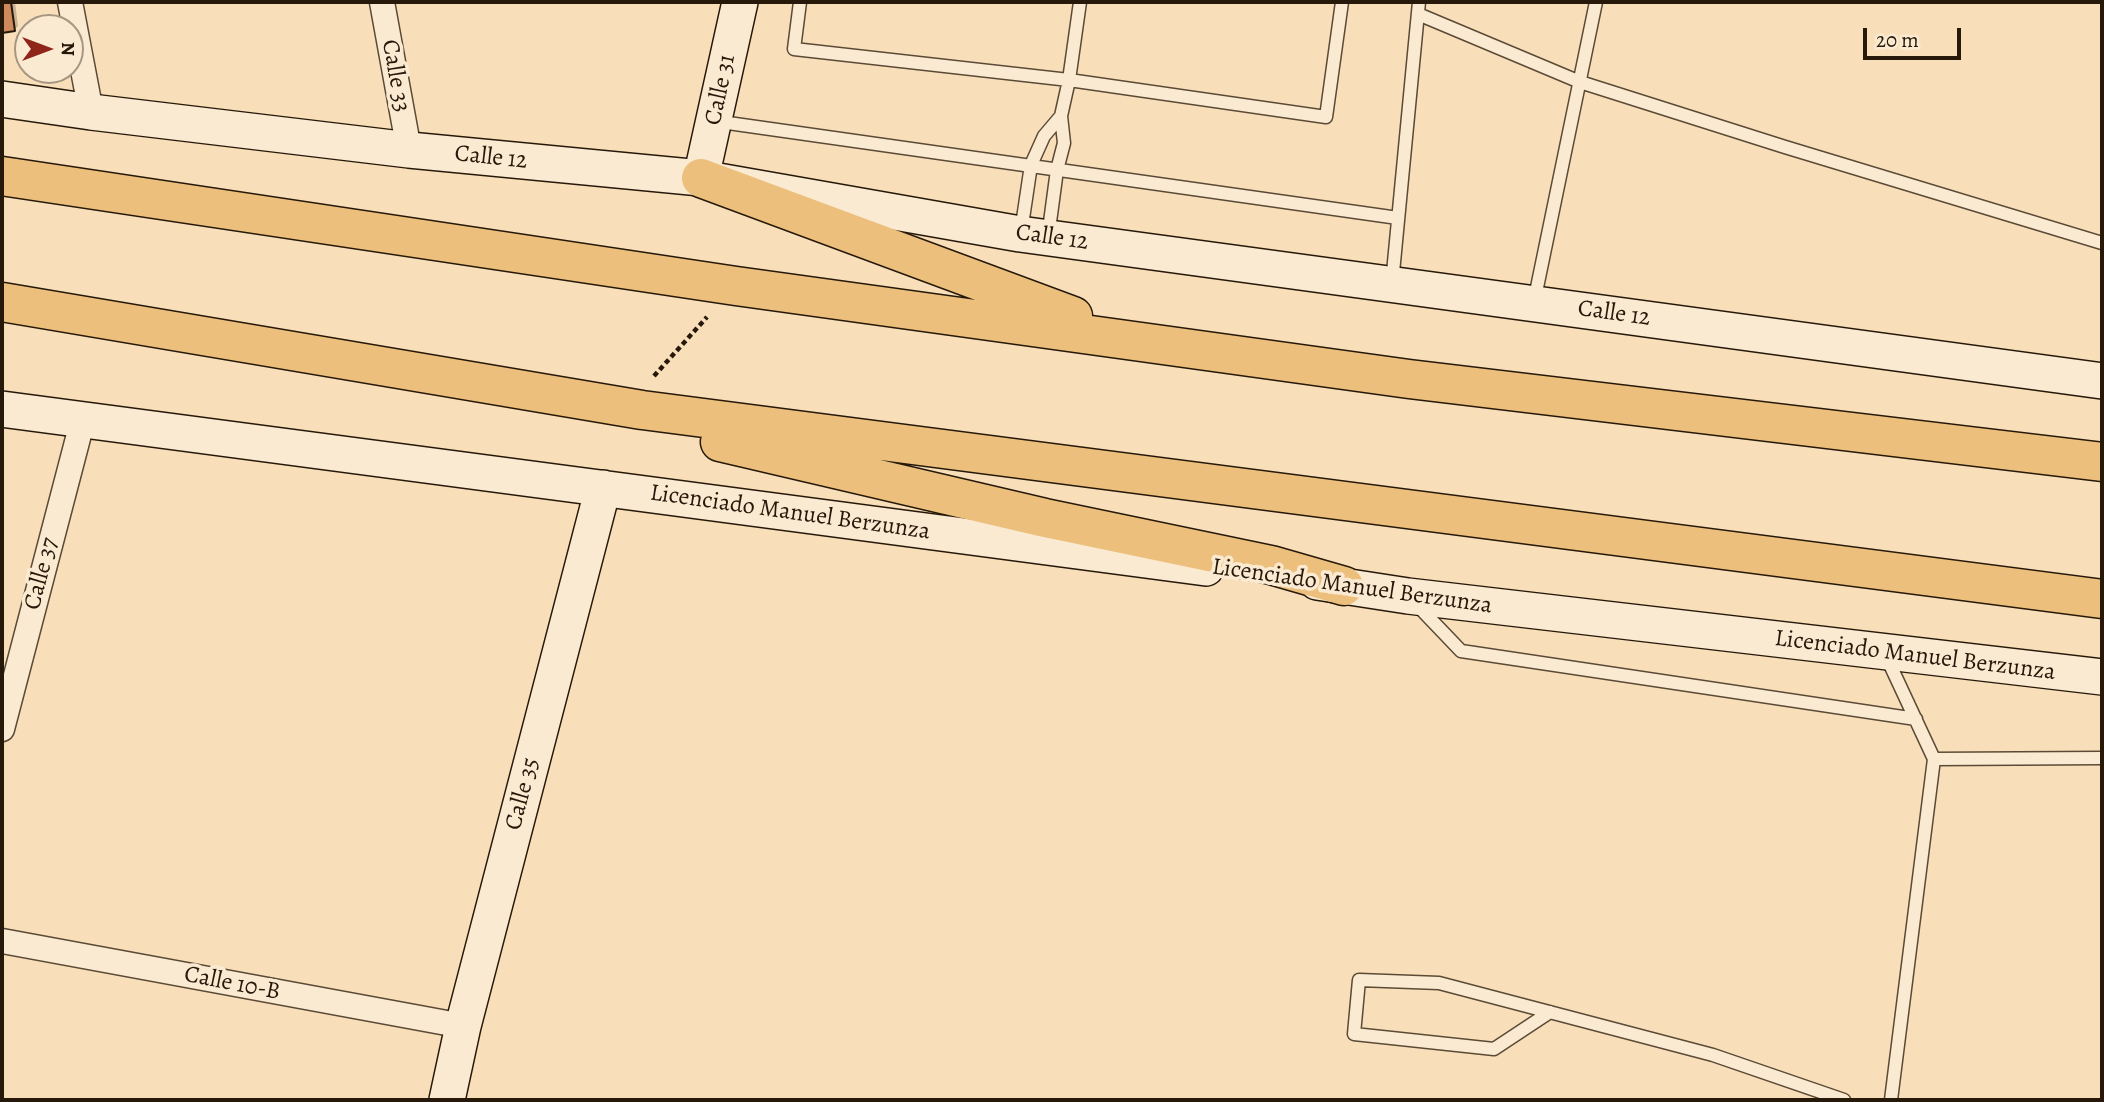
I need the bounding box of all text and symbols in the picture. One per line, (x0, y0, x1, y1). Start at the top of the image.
north arrow (14, 14, 84, 84)
scale bar (1866, 14, 1964, 58)
text: 20 m (1876, 26, 1919, 54)
street label: Calle 33 (374, 37, 416, 115)
text: N (55, 42, 81, 56)
street label: Calle 31 (699, 52, 743, 128)
street label: Calle 12 (453, 140, 529, 176)
street label: Calle 12 (1014, 219, 1090, 257)
street label: Calle 12 (1576, 295, 1652, 333)
street label: Licenciado Manuel Berzunza (648, 479, 932, 547)
street label: Calle 37 (19, 535, 65, 613)
street label: Licenciado Manuel Berzunza (1210, 553, 1494, 621)
street label: Licenciado Manuel Berzunza (1773, 624, 2057, 688)
street label: Calle 35 (500, 755, 546, 833)
street label: Calle 10-B (182, 961, 282, 1007)

